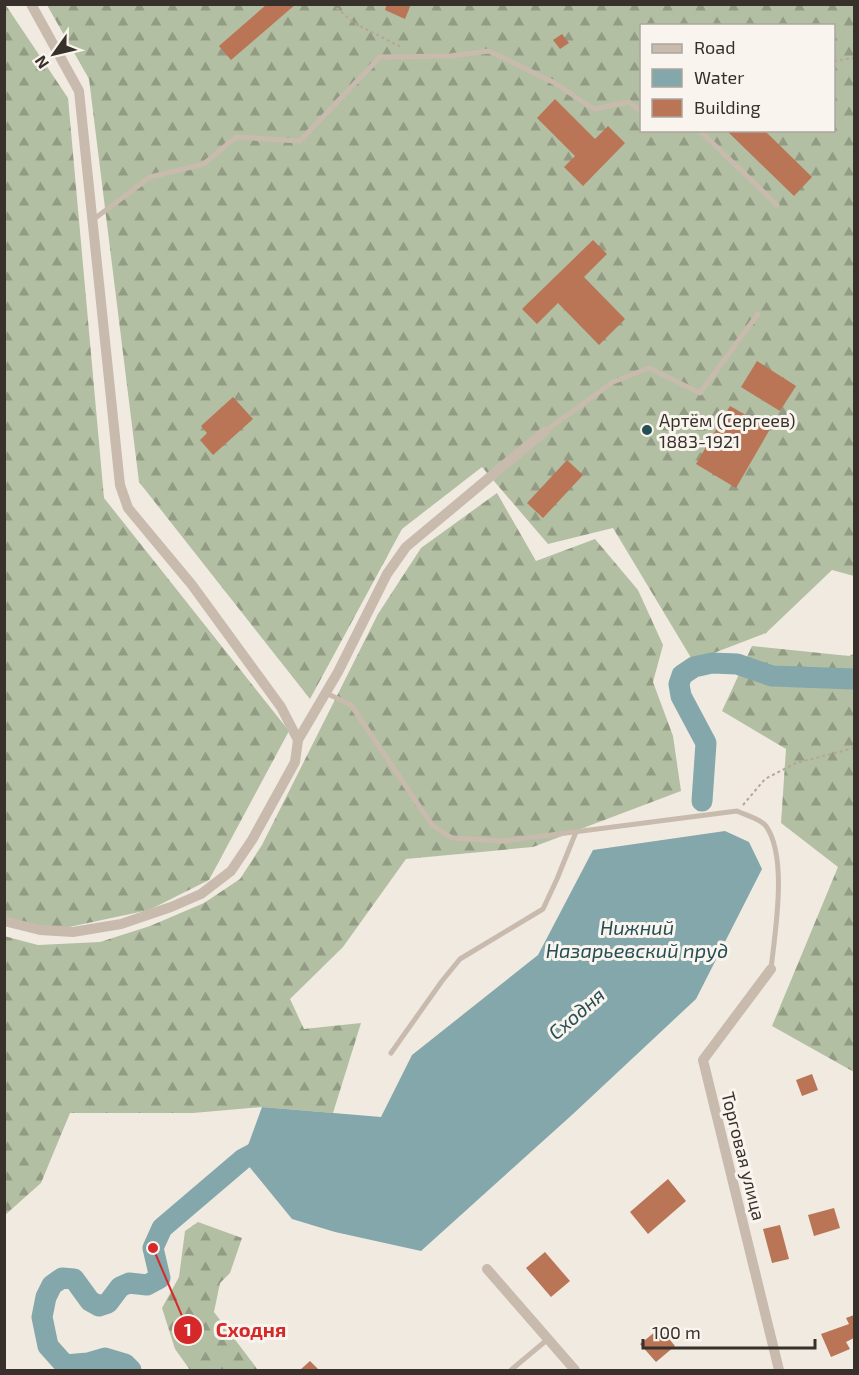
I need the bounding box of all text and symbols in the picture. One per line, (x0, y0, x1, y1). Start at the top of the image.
north arrow (24, 24, 84, 84)
legend (640, 24, 835, 132)
text: Road (694, 36, 735, 58)
text: N (30, 53, 52, 73)
text: Water (694, 66, 744, 88)
text: Building (694, 96, 761, 118)
place label: Артём (Сергеев) 1883-1921 (659, 409, 796, 452)
marker: Артём (Сергеев) 1883-1921 (640, 423, 654, 437)
water label: Нижний Назарьевский пруд (546, 915, 728, 962)
water label: Сходня (543, 982, 609, 1044)
street label: Торговая улица (717, 1089, 771, 1223)
callout: Сходня (173, 1311, 298, 1349)
scale bar (643, 1312, 816, 1350)
text: Сходня (216, 1317, 286, 1341)
text: 1 (184, 1318, 192, 1340)
text: 100 m (652, 1321, 701, 1343)

